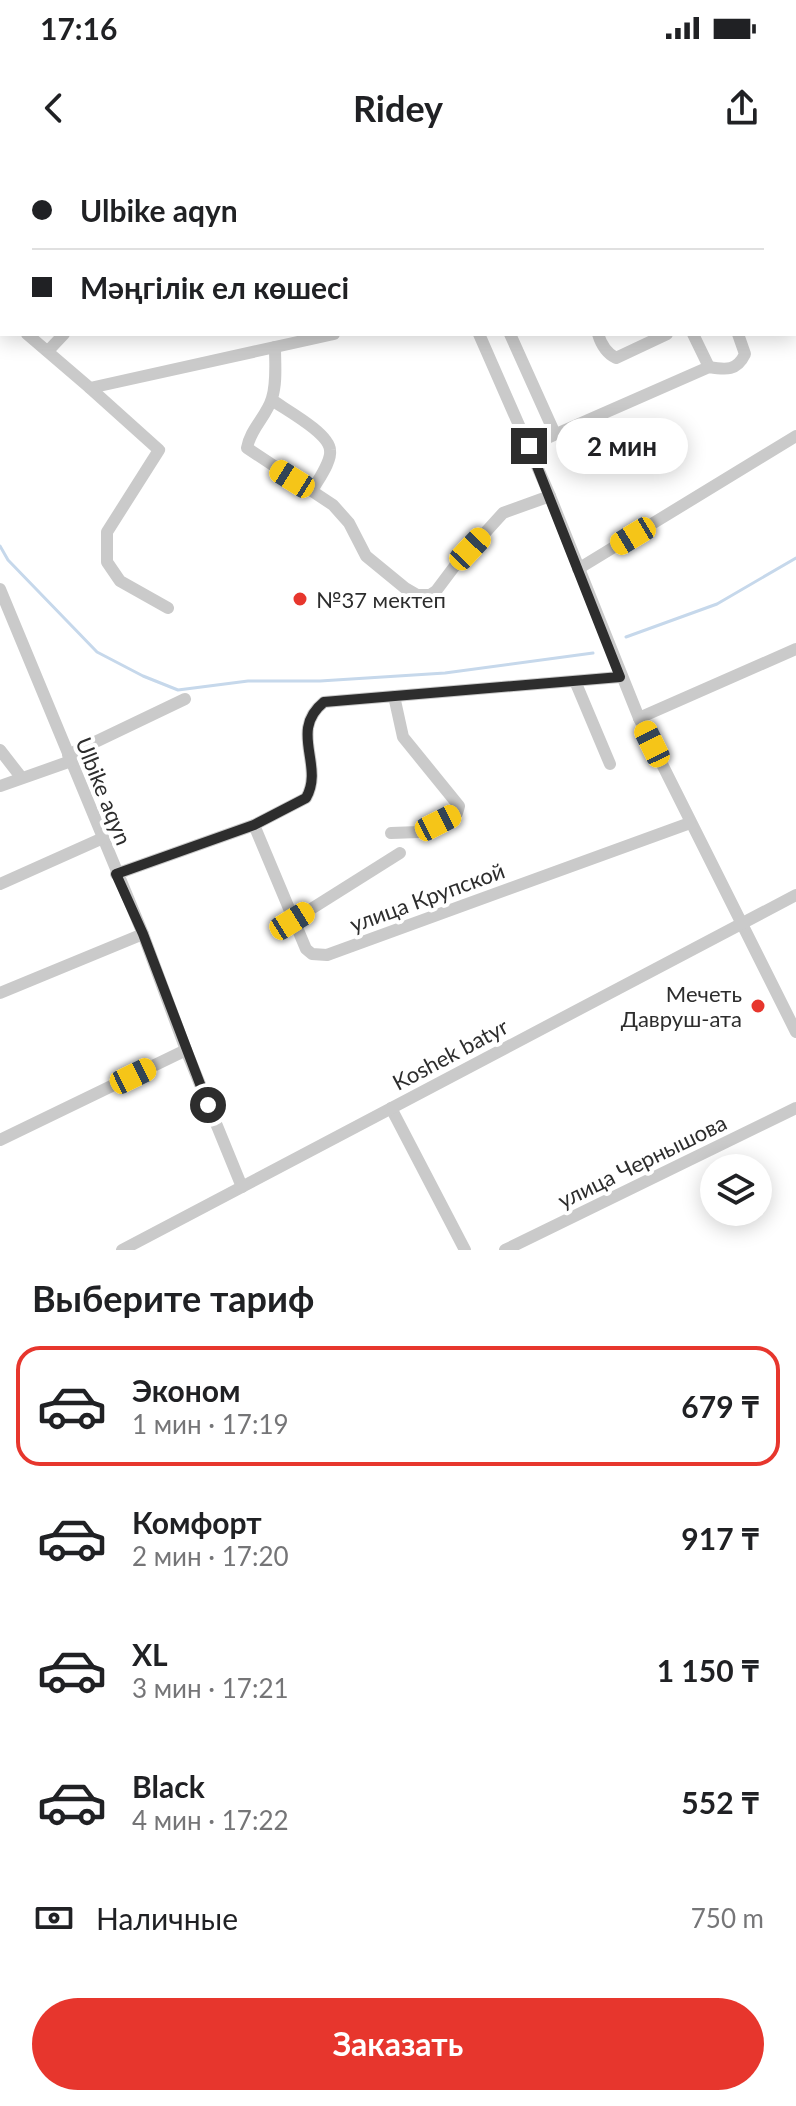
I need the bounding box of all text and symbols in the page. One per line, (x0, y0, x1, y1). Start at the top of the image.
text: 17:16 (40, 10, 117, 46)
icon: back (32, 86, 76, 130)
text: Ridey (353, 86, 443, 130)
icon: share (720, 86, 764, 130)
text: Ulbike aqyn (80, 192, 238, 228)
text: Мәңгілік ел көшесі (80, 269, 349, 305)
callout: 2 мин (557, 418, 689, 474)
route end (511, 428, 547, 464)
text: 2 мин (587, 430, 657, 462)
car (265, 456, 319, 502)
car (606, 513, 660, 559)
car (445, 523, 495, 575)
place label: №37 мектеп (316, 586, 446, 613)
marker: №37 мектеп (291, 590, 309, 608)
car (631, 717, 673, 771)
street label: Ulbike aqyn (70, 733, 138, 849)
car (411, 801, 465, 845)
street label: улица Крупской (346, 856, 508, 938)
car (265, 898, 319, 944)
place label: Мечеть Давруш-ата (621, 980, 742, 1032)
marker: Мечеть Давруш-ата (749, 997, 767, 1015)
street label: Koshek batyr (388, 1012, 512, 1096)
car (106, 1055, 160, 1097)
route start (190, 1087, 226, 1123)
street label: улица Чернышова (553, 1108, 731, 1214)
map controls (700, 1154, 772, 1226)
button: layers (700, 1154, 772, 1226)
text: Выберите тариф (32, 1276, 314, 1320)
icon: car (36, 1370, 108, 1442)
text: Эконом (132, 1372, 241, 1408)
text: 679 ₸ (681, 1388, 760, 1424)
text: 1 мин · 17:19 (132, 1408, 289, 1440)
icon: car (36, 1502, 108, 1574)
text: Комфорт (132, 1504, 262, 1540)
text: 917 ₸ (681, 1520, 760, 1556)
text: 2 мин · 17:20 (132, 1540, 289, 1572)
icon: car (36, 1634, 108, 1706)
text: XL (132, 1636, 168, 1672)
text: 1 150 ₸ (657, 1652, 760, 1688)
text: 3 мин · 17:21 (132, 1672, 289, 1704)
icon: car (36, 1766, 108, 1838)
text: Black (132, 1768, 205, 1804)
text: 552 ₸ (681, 1784, 760, 1820)
text: 4 мин · 17:22 (132, 1804, 289, 1836)
icon: cash (32, 1896, 76, 1940)
text: Наличные (96, 1900, 238, 1936)
text: 750 m (691, 1902, 764, 1934)
button: Заказать (32, 1998, 764, 2090)

